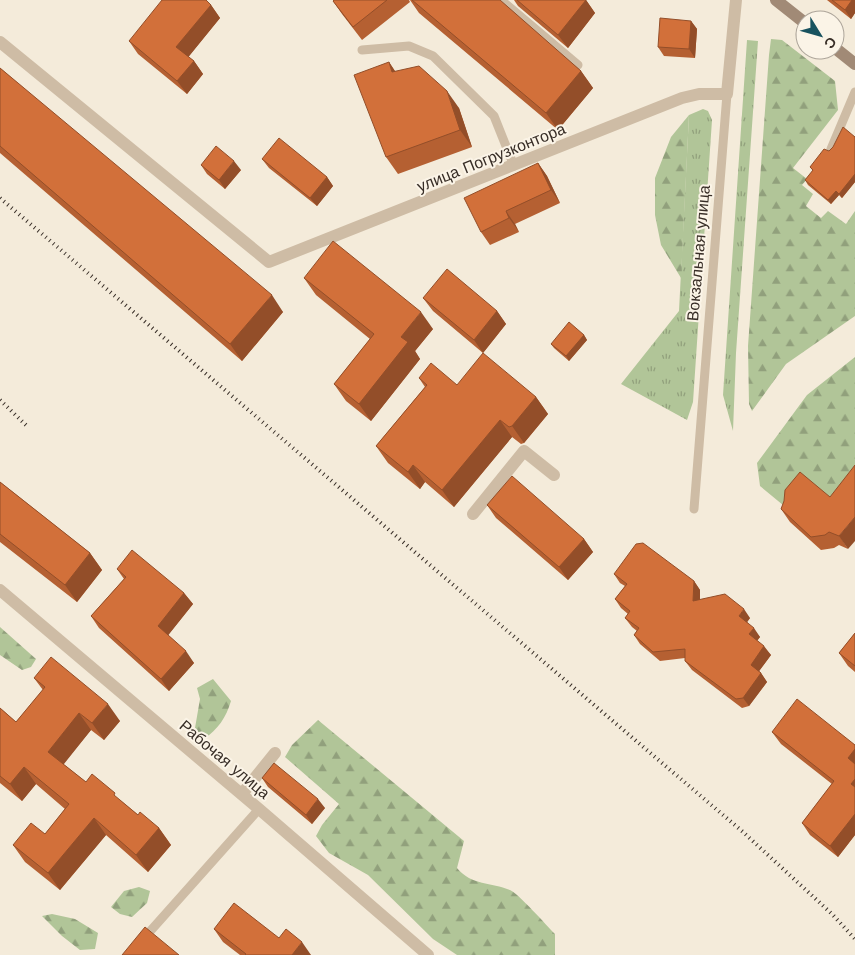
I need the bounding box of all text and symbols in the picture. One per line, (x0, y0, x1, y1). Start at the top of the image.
north arrow (795, 10, 845, 60)
text: С (821, 34, 840, 52)
street label: улица Погрузконтора (414, 119, 568, 196)
street label: Вокзальная улица (683, 184, 714, 322)
street label: Рабочая улица (176, 716, 274, 803)

